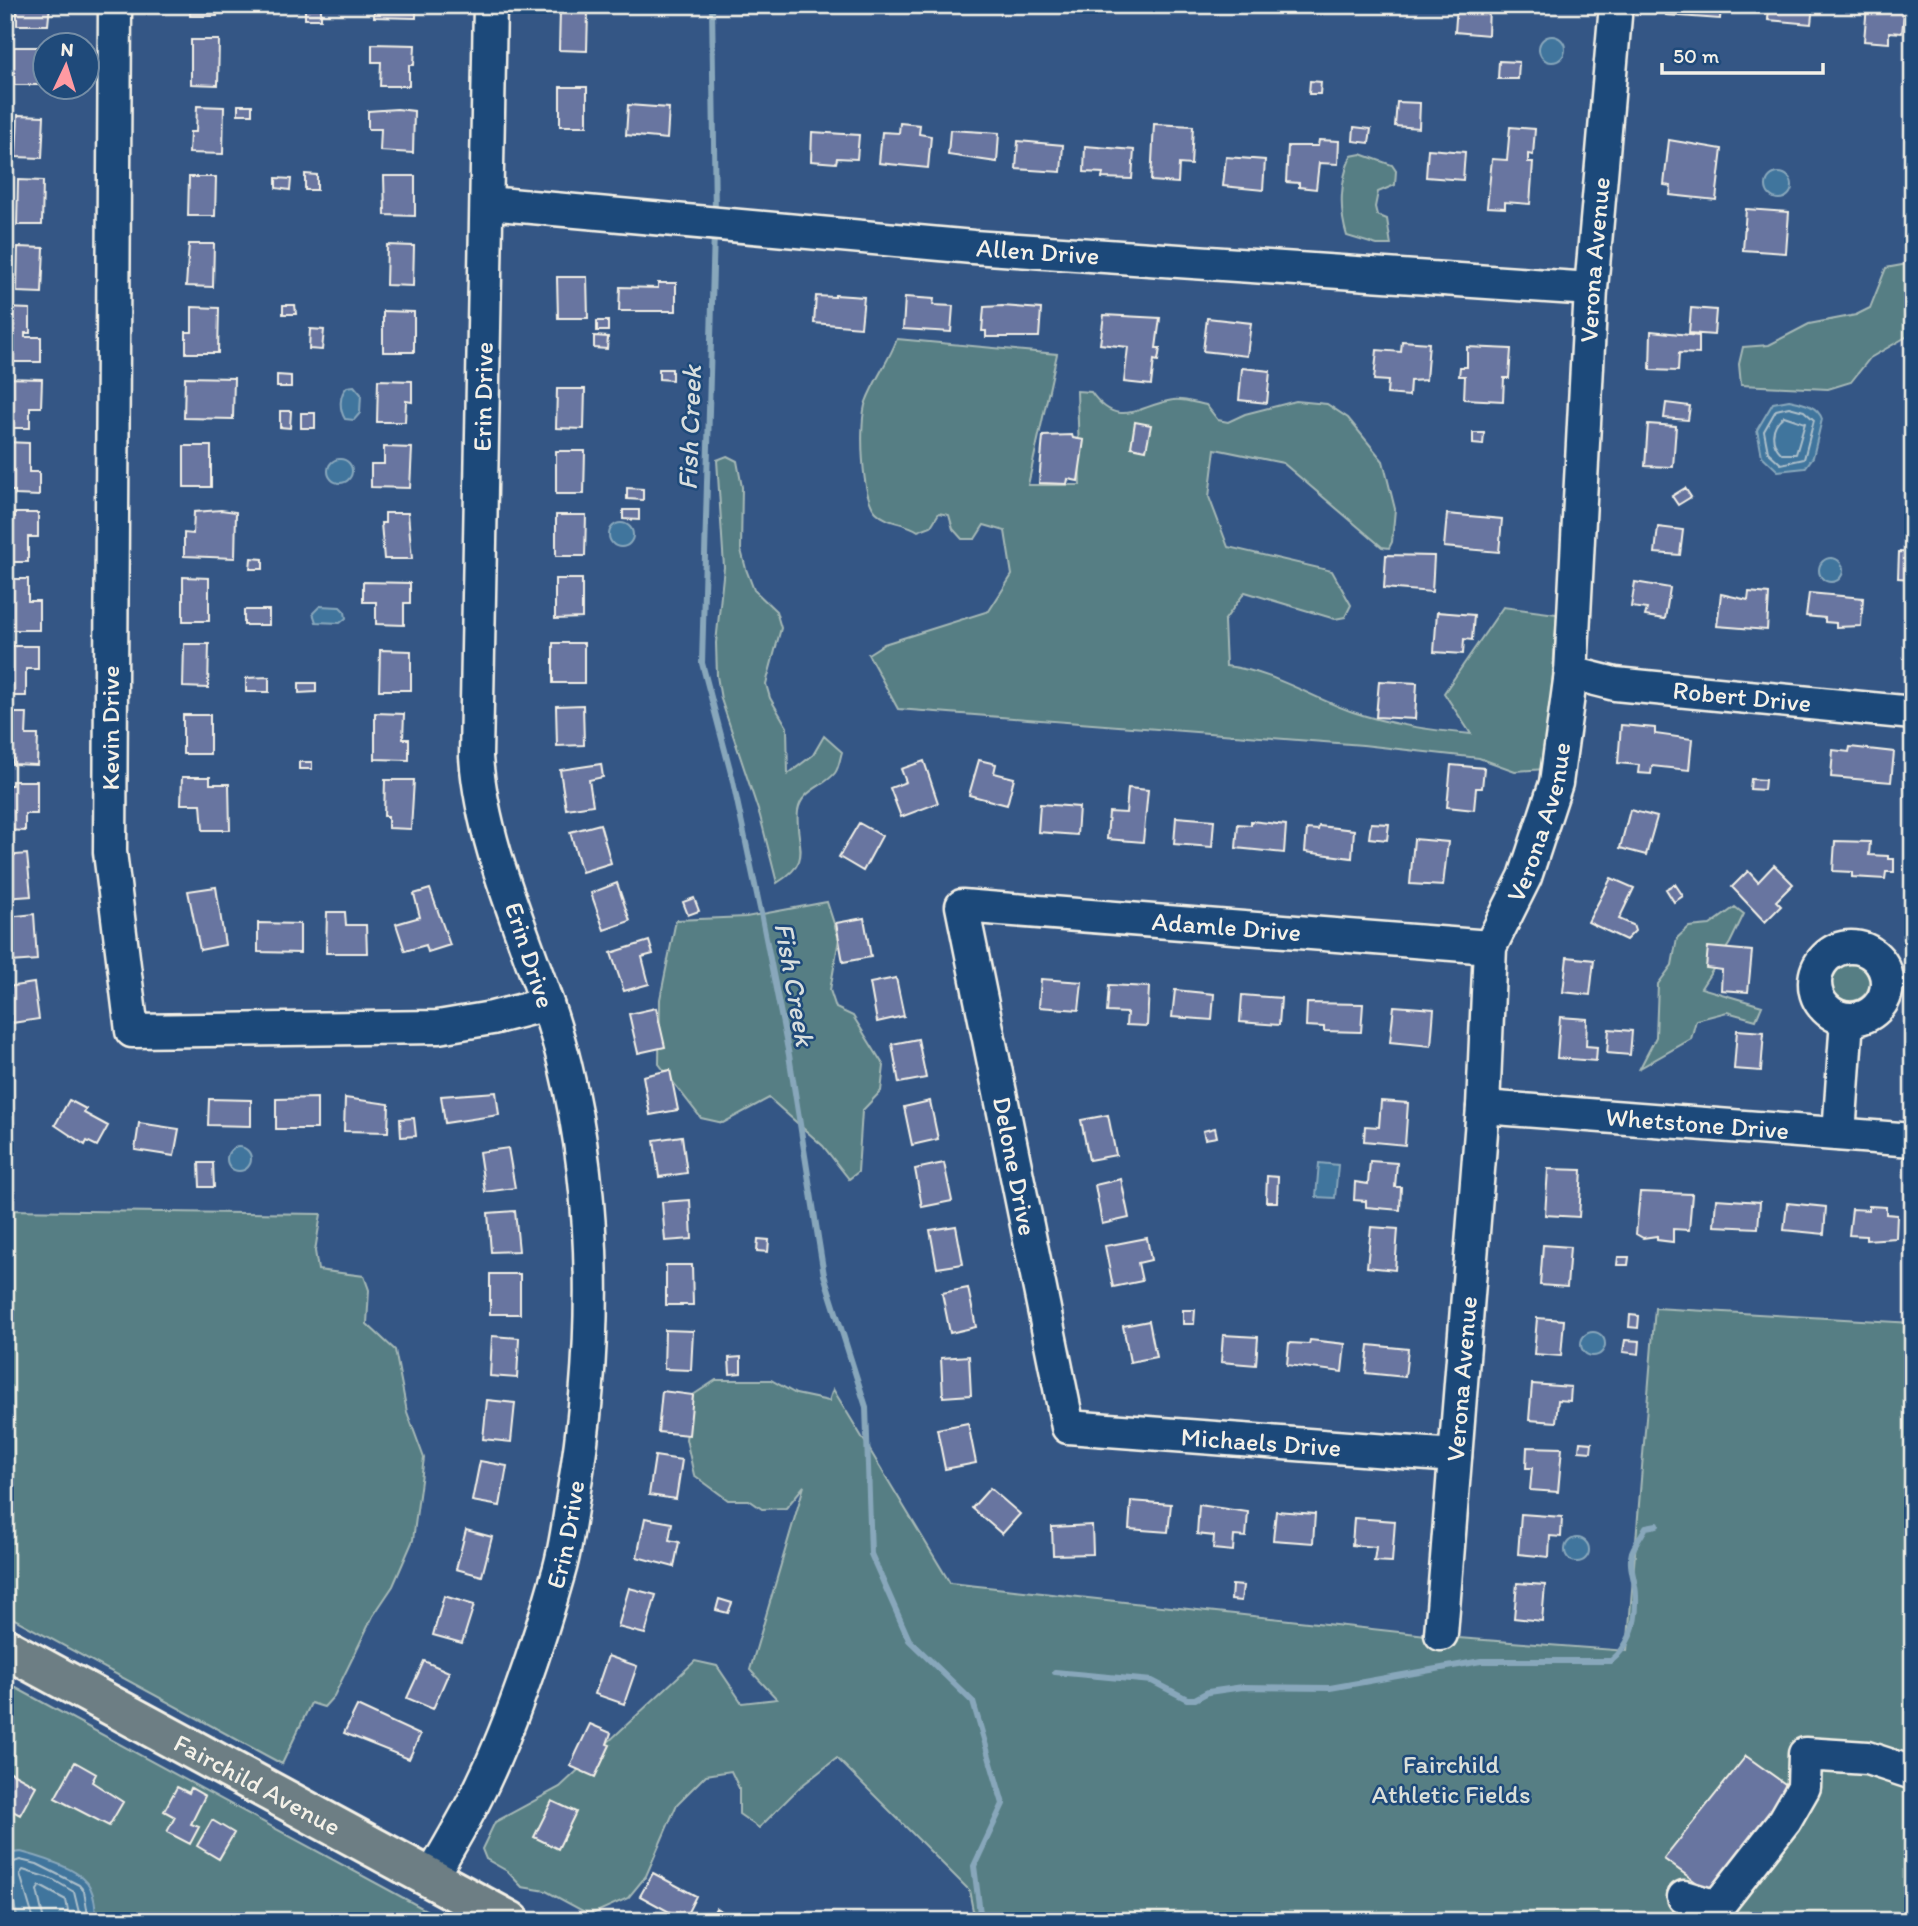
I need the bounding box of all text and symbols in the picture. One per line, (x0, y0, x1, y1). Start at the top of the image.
north arrow (32, 32, 102, 102)
scale bar (1662, 32, 1824, 76)
text: N (60, 38, 74, 61)
text: 50 m (1673, 43, 1720, 68)
street label: Verona Avenue (1572, 176, 1617, 343)
street label: Allen Drive (975, 231, 1100, 272)
street label: Erin Drive (466, 341, 500, 452)
water label: Fish Creek (670, 363, 708, 491)
street label: Kevin Drive (94, 665, 126, 791)
street label: Robert Drive (1671, 674, 1813, 719)
street label: Verona Avenue (1499, 740, 1577, 907)
street label: Erin Drive (498, 898, 562, 1012)
street label: Adamle Drive (1151, 905, 1302, 948)
water label: Fish Creek (767, 919, 823, 1050)
street label: Delone Drive (986, 1094, 1044, 1238)
street label: Whetstone Drive (1604, 1100, 1790, 1146)
street label: Verona Avenue (1439, 1295, 1484, 1463)
street label: Michaels Drive (1180, 1420, 1342, 1464)
street label: Erin Drive (539, 1478, 591, 1592)
street label: Fairchild Avenue (168, 1726, 346, 1843)
park label: Fairchild Athletic Fields (1371, 1748, 1531, 1810)

